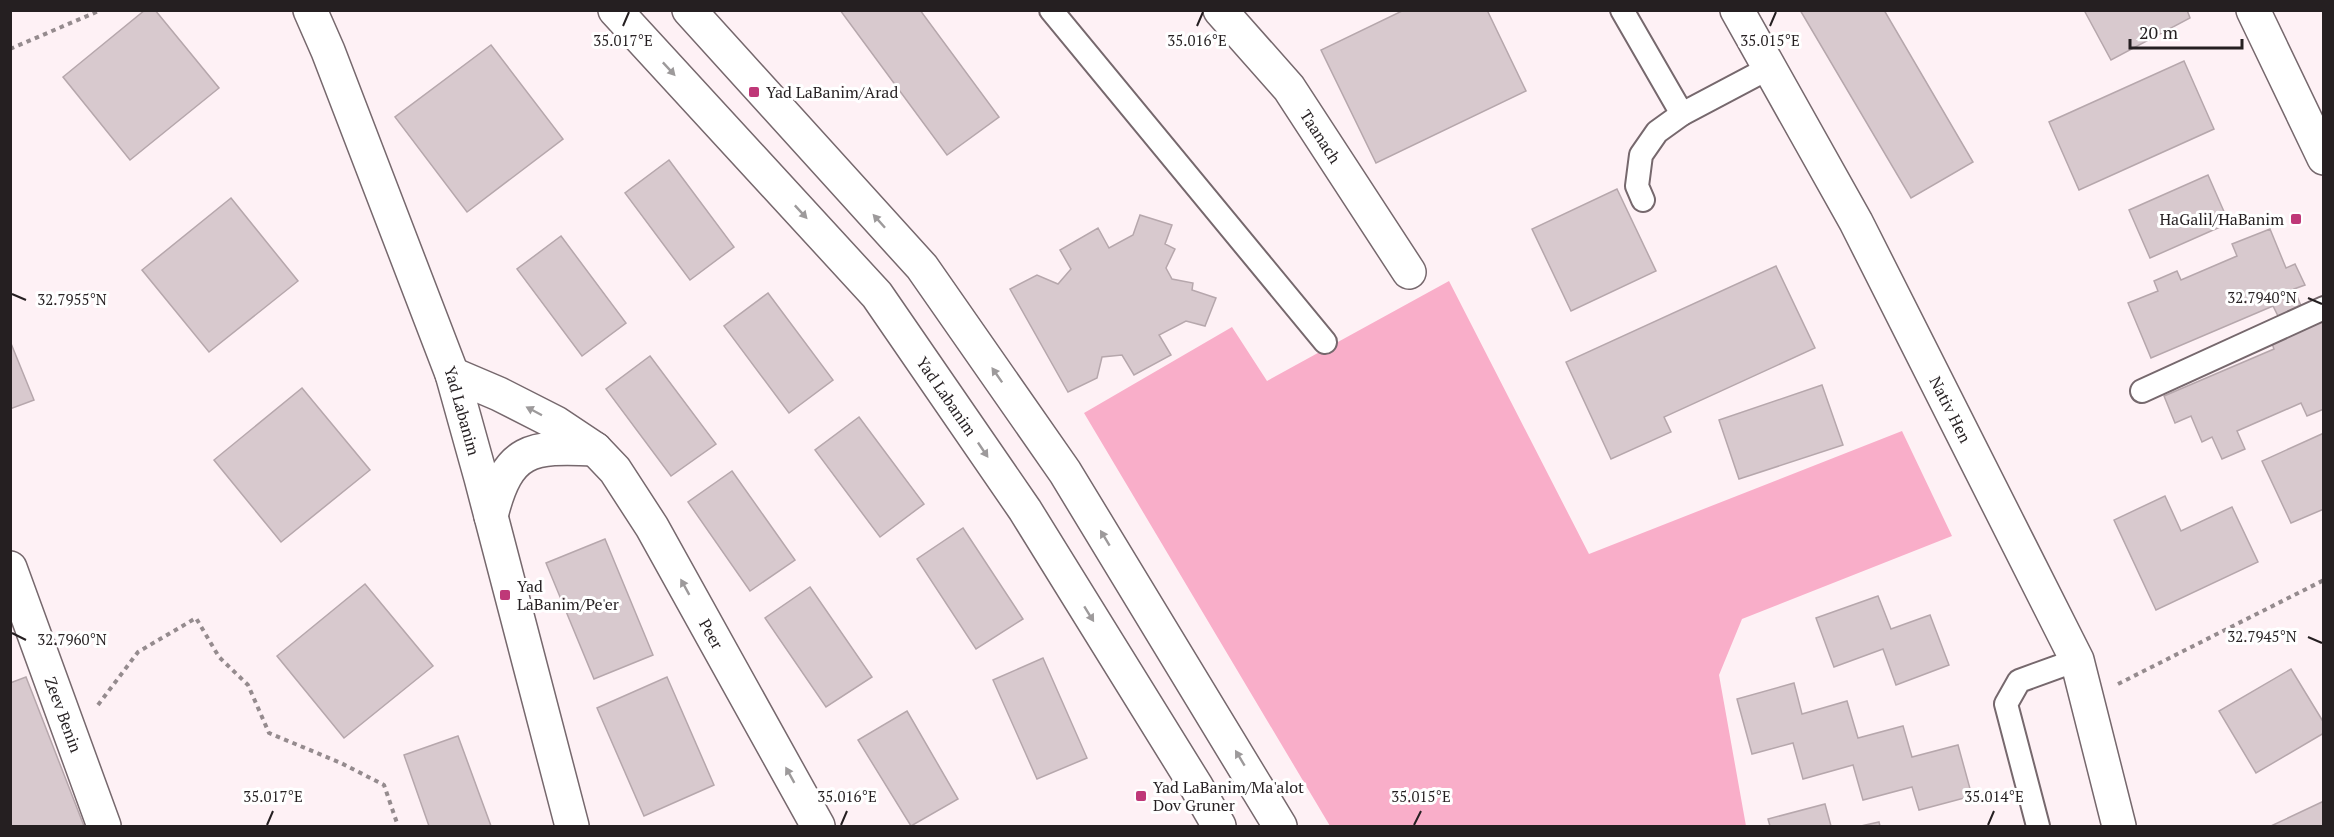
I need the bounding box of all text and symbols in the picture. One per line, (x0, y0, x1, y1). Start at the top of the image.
scale bar (2130, 12, 2242, 50)
text: 20 m (2139, 20, 2179, 44)
text: 35.017°E (593, 30, 653, 50)
text: 35.016°E (1167, 30, 1227, 50)
text: 35.015°E (1740, 30, 1800, 50)
one-way arrow (662, 61, 675, 76)
place label: Yad LaBanim/Arad (766, 81, 898, 103)
marker: Yad LaBanim/Arad (747, 85, 761, 99)
street label: Taanach (1295, 105, 1347, 168)
one-way arrow (794, 205, 808, 220)
place label: HaGalil/HaBanim (2159, 208, 2284, 230)
marker: HaGalil/HaBanim (2289, 212, 2303, 226)
one-way arrow (873, 214, 886, 229)
text: 32.7940°N (2227, 287, 2297, 307)
text: 32.7955°N (37, 289, 107, 309)
street label: Yad Labanim (912, 352, 982, 440)
street label: Yad Labanim (439, 363, 485, 458)
one-way arrow (991, 368, 1003, 384)
street label: Nativ Hen (1925, 372, 1977, 447)
one-way arrow (525, 406, 542, 416)
one-way arrow (978, 441, 989, 458)
one-way arrow (1100, 530, 1111, 546)
place label: Yad LaBanim/Pe'er (517, 575, 620, 615)
one-way arrow (680, 578, 690, 595)
marker: Yad LaBanim/Pe'er (498, 588, 512, 602)
one-way arrow (1084, 606, 1095, 622)
street label: Peer (694, 615, 729, 654)
text: 32.7945°N (2227, 626, 2297, 646)
text: 32.7960°N (37, 629, 107, 649)
street label: Zeev Benin (40, 674, 87, 756)
one-way arrow (1234, 750, 1245, 766)
one-way arrow (785, 767, 795, 784)
place label: Yad LaBanim/Ma'alot Dov Gruner (1153, 776, 1304, 816)
text: 35.017°E (243, 786, 303, 806)
text: 35.016°E (817, 786, 877, 806)
text: 35.015°E (1391, 786, 1451, 806)
text: 35.014°E (1964, 786, 2024, 806)
marker: Yad LaBanim/Ma'alot Dov Gruner (1134, 789, 1148, 803)

